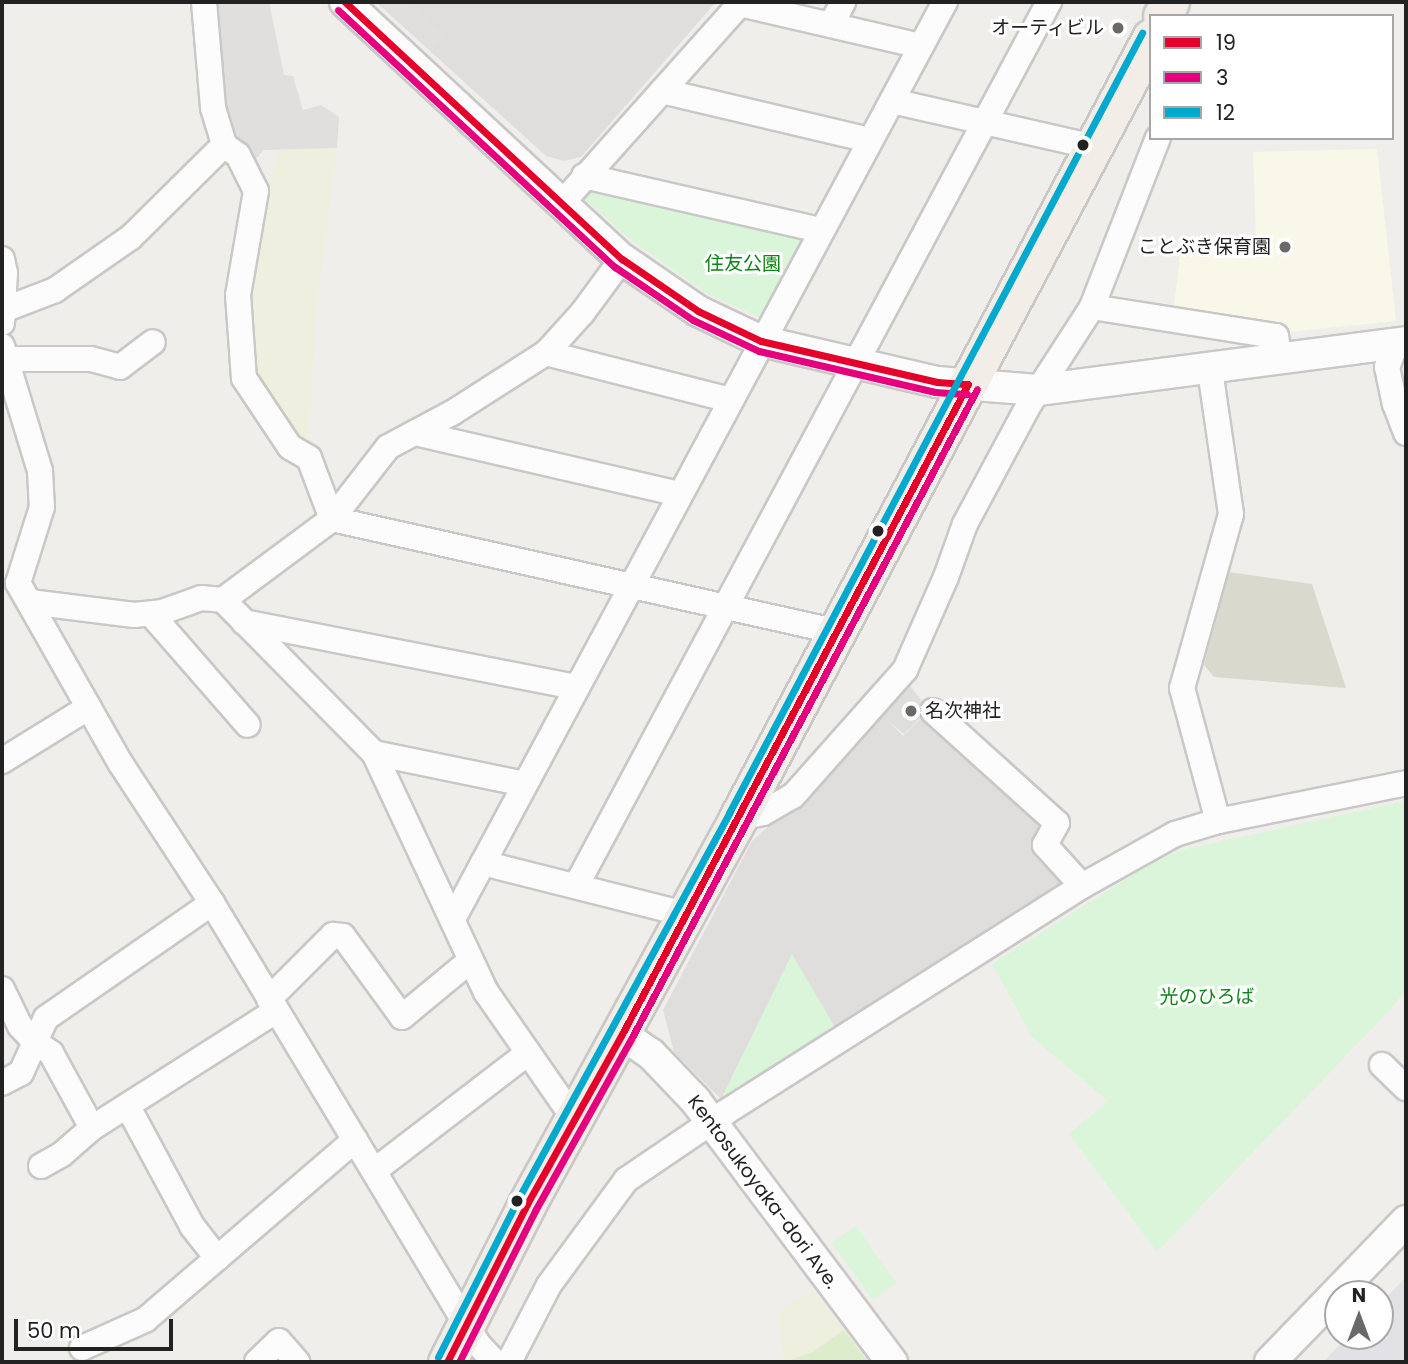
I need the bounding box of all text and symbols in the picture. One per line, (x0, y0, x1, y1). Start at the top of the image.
legend (1149, 14, 1394, 140)
place label: オーティビル (990, 17, 1104, 39)
marker: オーティビル (1110, 20, 1126, 36)
text: 19 (1216, 28, 1236, 57)
text: 3 (1216, 63, 1228, 92)
text: 12 (1216, 98, 1235, 127)
unlabelled marker (1076, 138, 1090, 152)
place label: ことぶき保育園 (1138, 236, 1271, 258)
marker: ことぶき保育園 (1277, 239, 1293, 255)
park label: 住友公園 (705, 253, 781, 275)
unlabelled marker (871, 524, 885, 538)
place label: 名次神社 (925, 700, 1001, 722)
marker: 名次神社 (903, 703, 919, 719)
park label: 光のひろば (1160, 986, 1254, 1008)
street label: Kentosukoyaka-dori Ave. (683, 1091, 843, 1293)
unlabelled marker (510, 1194, 524, 1208)
north arrow (1324, 1280, 1394, 1350)
text: N (1352, 1282, 1366, 1309)
scale bar (18, 1304, 177, 1348)
text: 50 m (27, 1316, 81, 1345)

